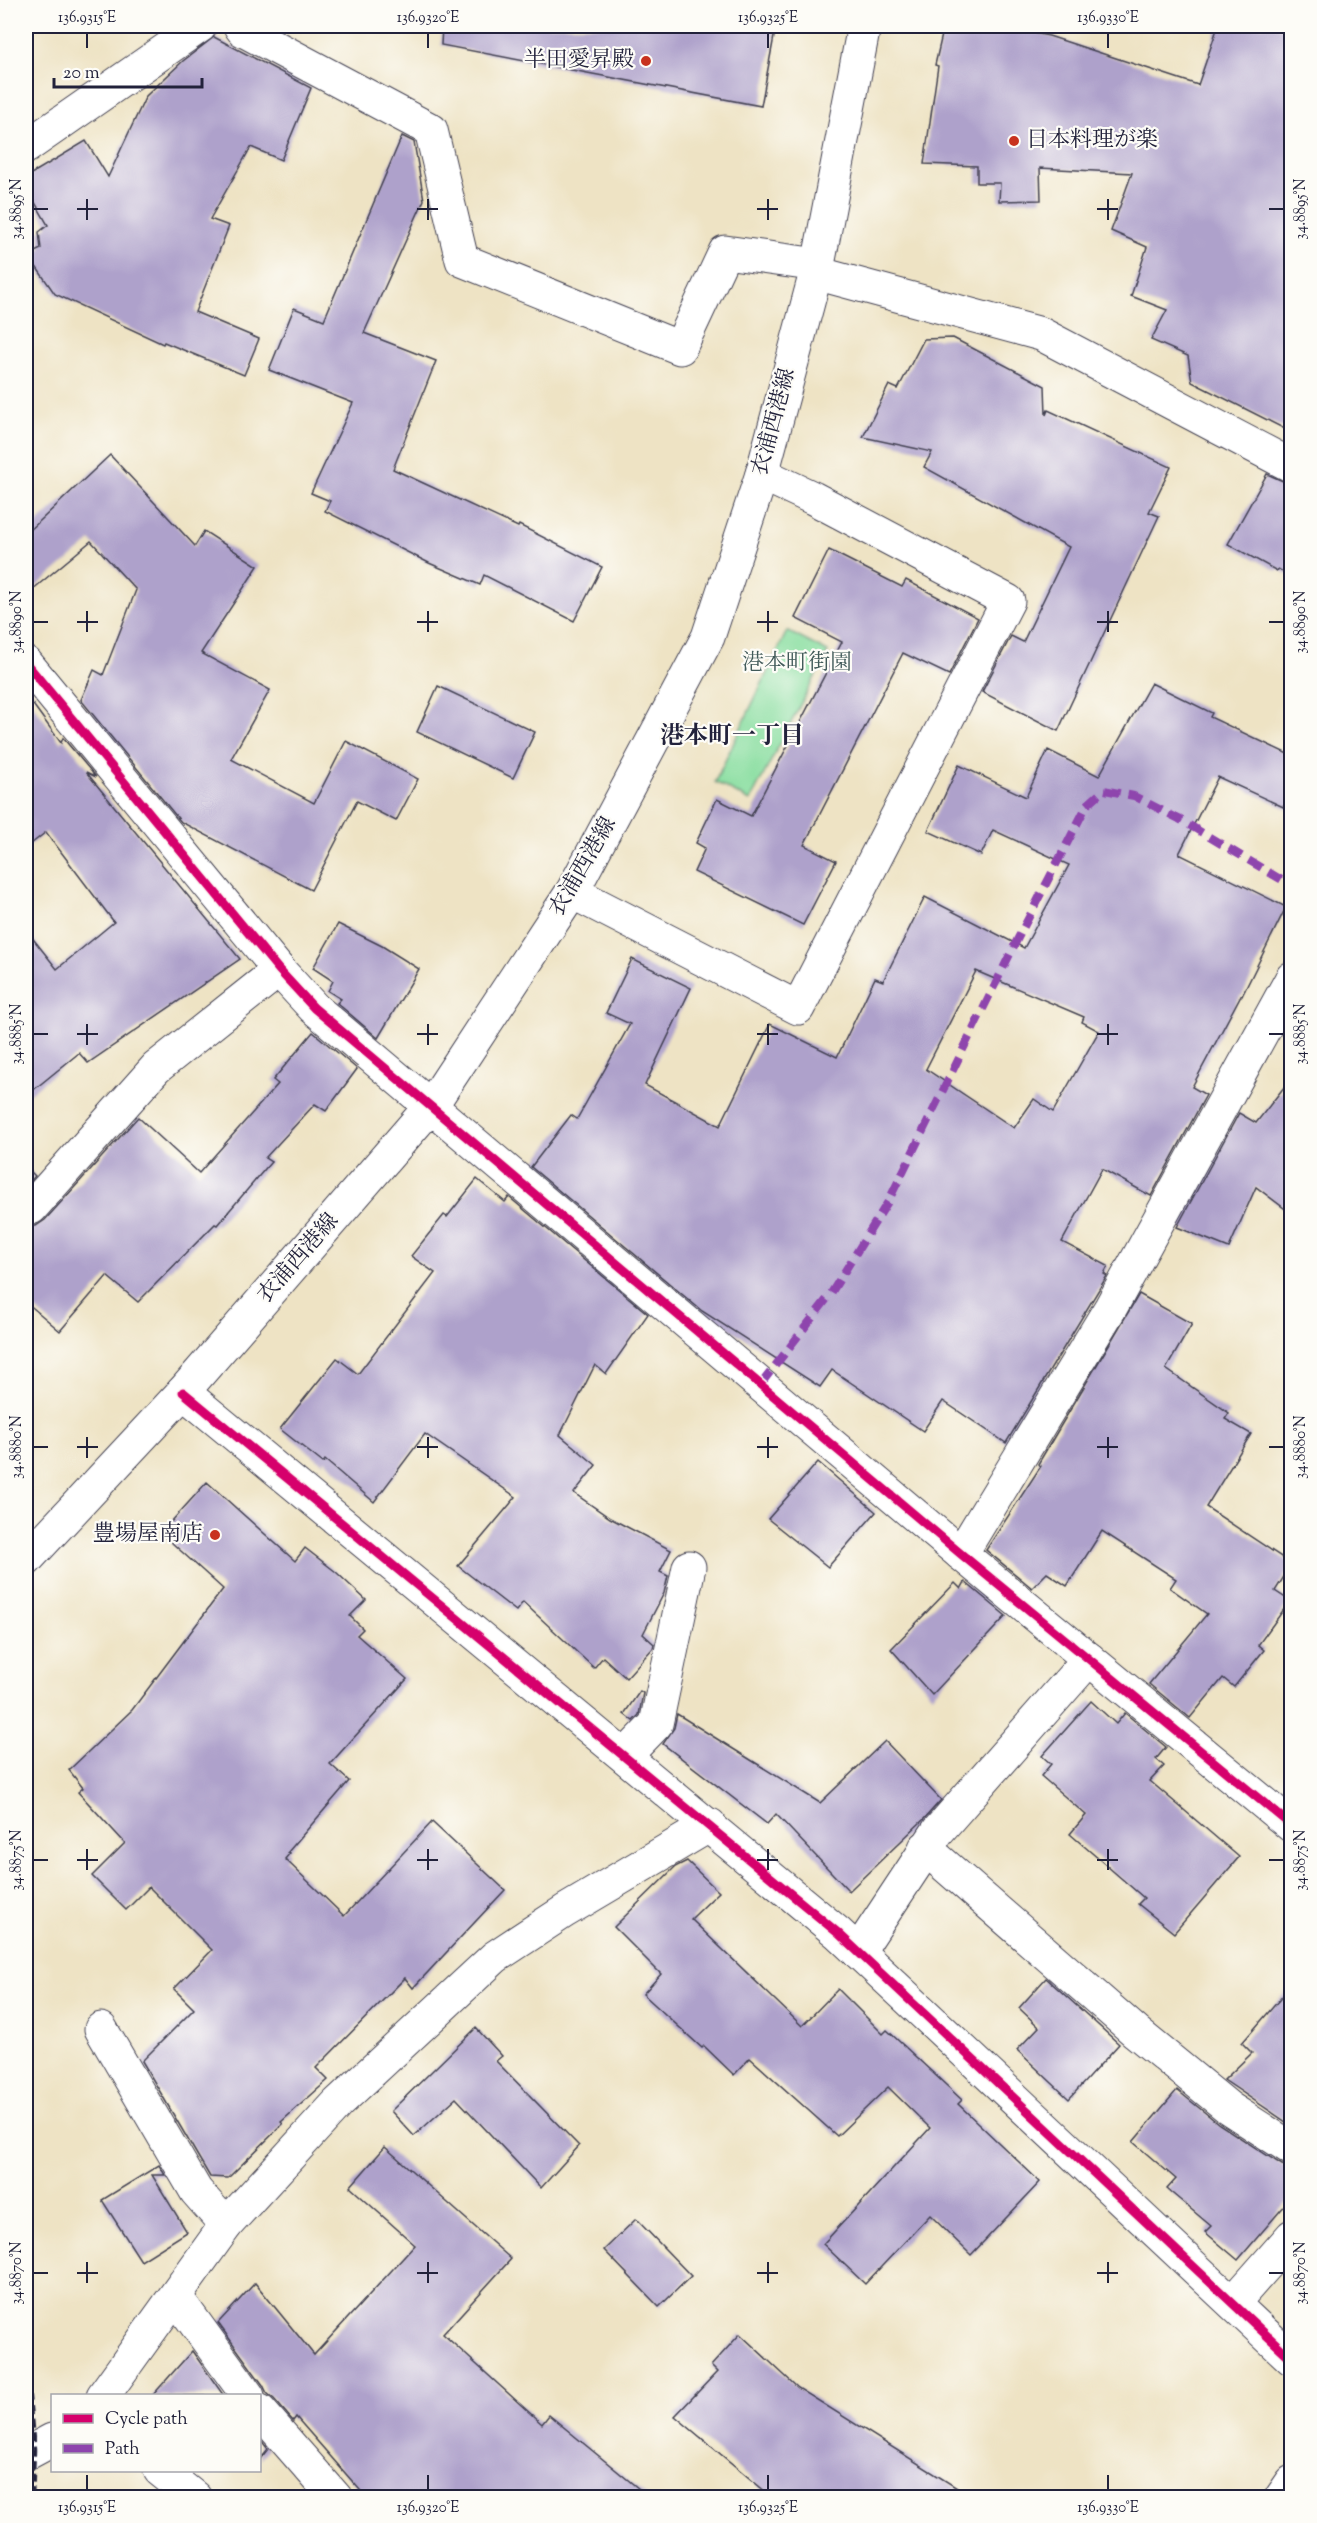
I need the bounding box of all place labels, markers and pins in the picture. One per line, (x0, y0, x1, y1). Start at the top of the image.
place label: 半田愛昇殿 (524, 45, 634, 77)
marker: 半田愛昇殿 (639, 54, 653, 68)
place label: 日本料理が楽 (1026, 125, 1158, 157)
marker: 日本料理が楽 (1007, 134, 1021, 148)
place label: 豊場屋南店 (93, 1519, 203, 1551)
marker: 豊場屋南店 (208, 1528, 222, 1542)

